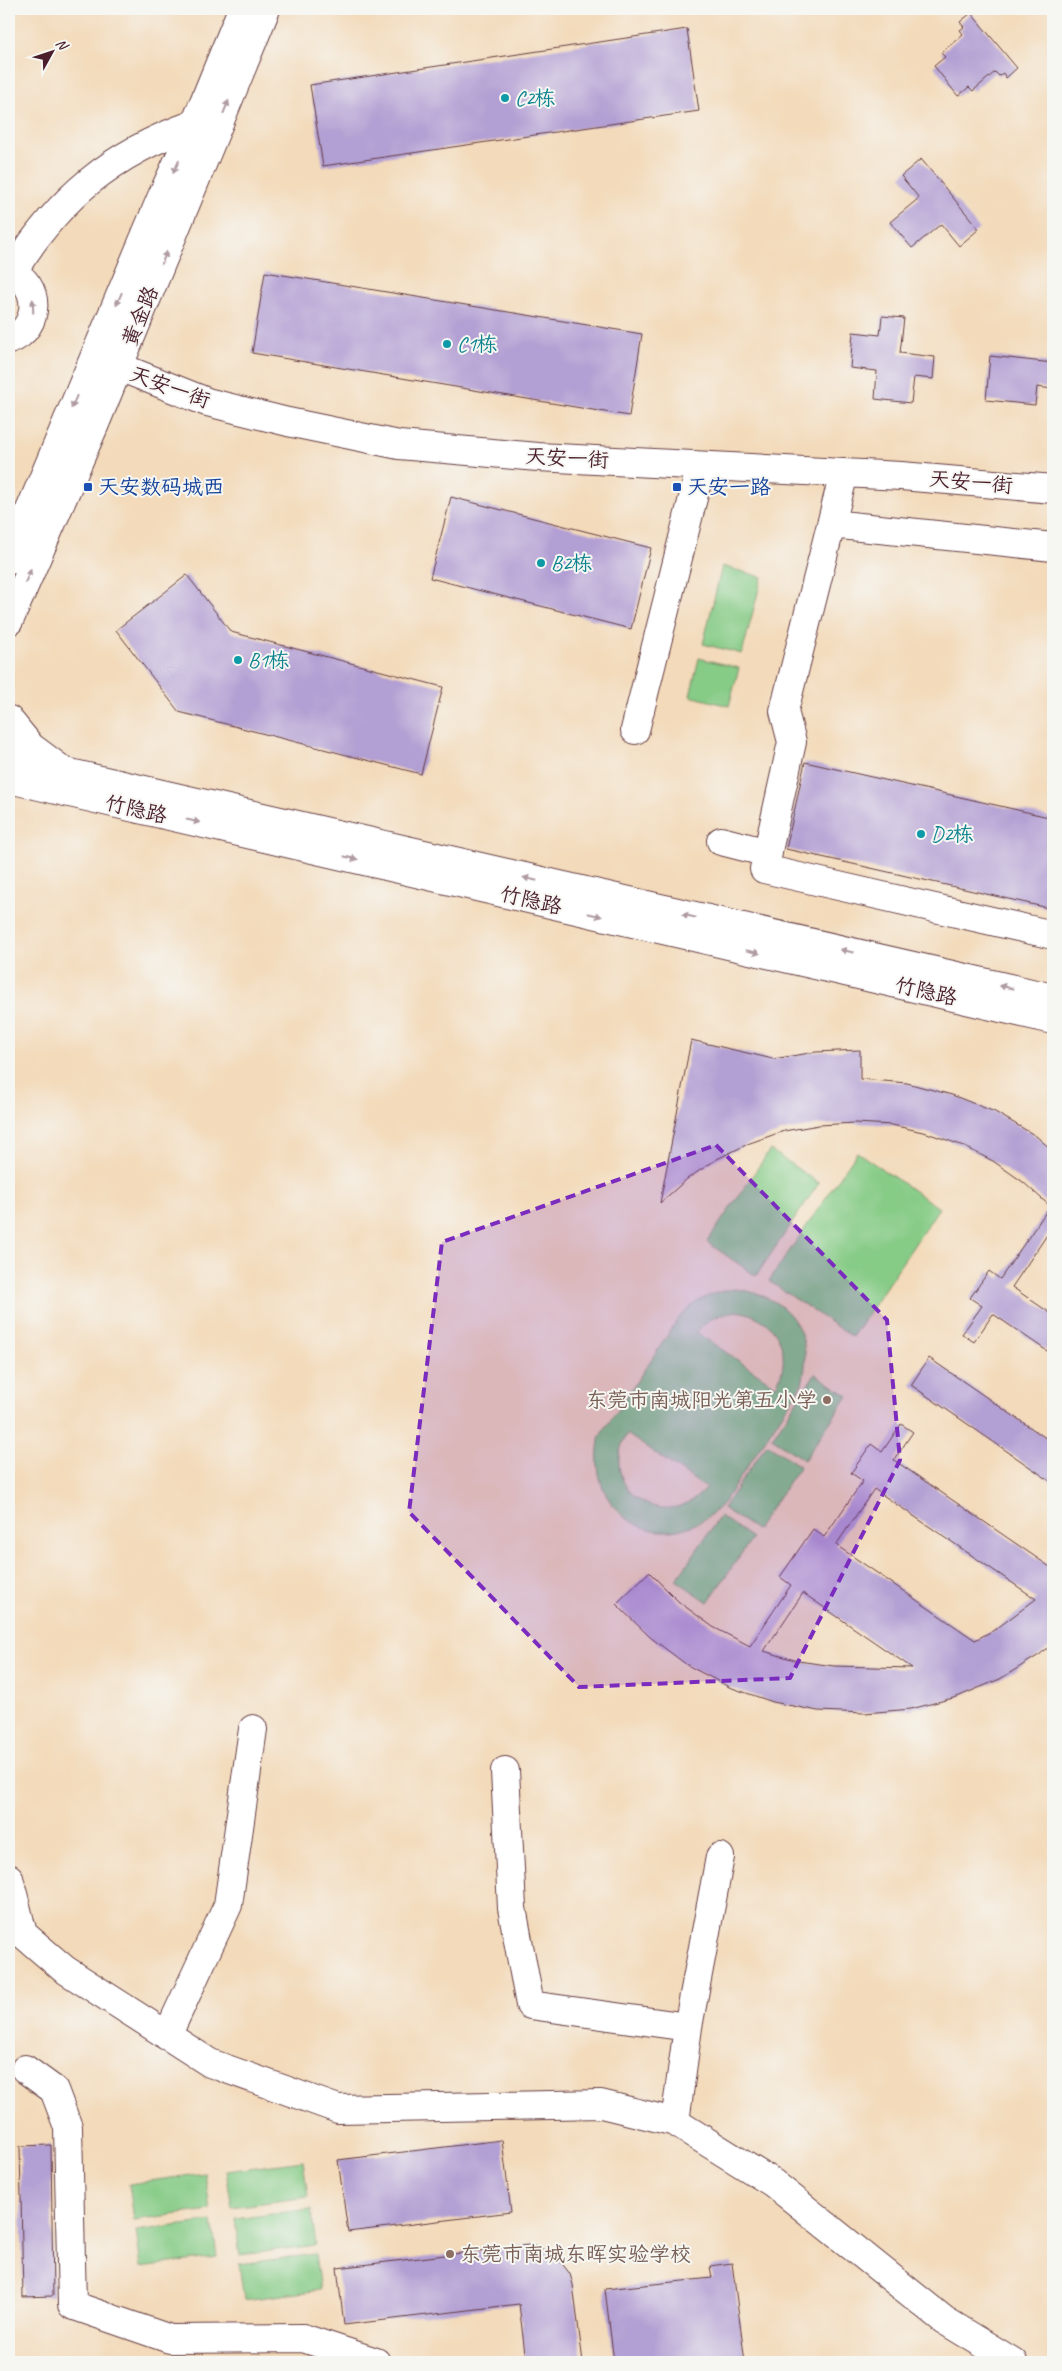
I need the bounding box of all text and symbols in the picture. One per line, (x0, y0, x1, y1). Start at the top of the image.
north arrow (28, 28, 78, 78)
text: N (52, 35, 72, 55)
place label: C2栋 (515, 85, 555, 111)
marker: C2栋 (499, 92, 511, 104)
one-way arrow (222, 100, 230, 114)
one-way arrow (171, 160, 179, 174)
one-way arrow (161, 250, 168, 265)
street label: 黄金路 (116, 282, 164, 350)
one-way arrow (114, 292, 122, 306)
one-way arrow (29, 298, 37, 314)
place label: C1栋 (457, 331, 497, 357)
marker: C1栋 (441, 338, 453, 350)
street label: 天安一街 (126, 360, 214, 414)
one-way arrow (70, 395, 78, 409)
street label: 天安一街 (524, 443, 610, 473)
street label: 天安一街 (928, 465, 1014, 499)
place label: 天安数码城西 (98, 474, 224, 500)
place label: 天安一路 (687, 474, 771, 500)
marker: 天安数码城西 (82, 481, 94, 493)
marker: 天安一路 (671, 481, 683, 493)
place label: B2栋 (551, 550, 592, 576)
marker: B2栋 (535, 557, 547, 569)
one-way arrow (25, 569, 33, 583)
place label: B1栋 (248, 647, 289, 673)
marker: B1栋 (232, 654, 244, 666)
street label: 竹隐路 (102, 789, 170, 829)
one-way arrow (185, 818, 201, 826)
place label: D2栋 (931, 821, 974, 847)
marker: D2栋 (915, 828, 927, 840)
one-way arrow (344, 854, 359, 862)
one-way arrow (523, 875, 538, 883)
street label: 竹隐路 (497, 880, 565, 920)
one-way arrow (587, 911, 602, 919)
one-way arrow (681, 912, 696, 920)
one-way arrow (839, 947, 855, 955)
one-way arrow (745, 948, 760, 956)
street label: 竹隐路 (892, 971, 960, 1011)
one-way arrow (998, 983, 1013, 991)
place label: 东莞市南城阳光第五小学 (586, 1387, 817, 1413)
marker: 东莞市南城阳光第五小学 (821, 1394, 833, 1406)
place label: 东莞市南城东晖实验学校 (460, 2241, 691, 2267)
marker: 东莞市南城东晖实验学校 (444, 2248, 456, 2260)

